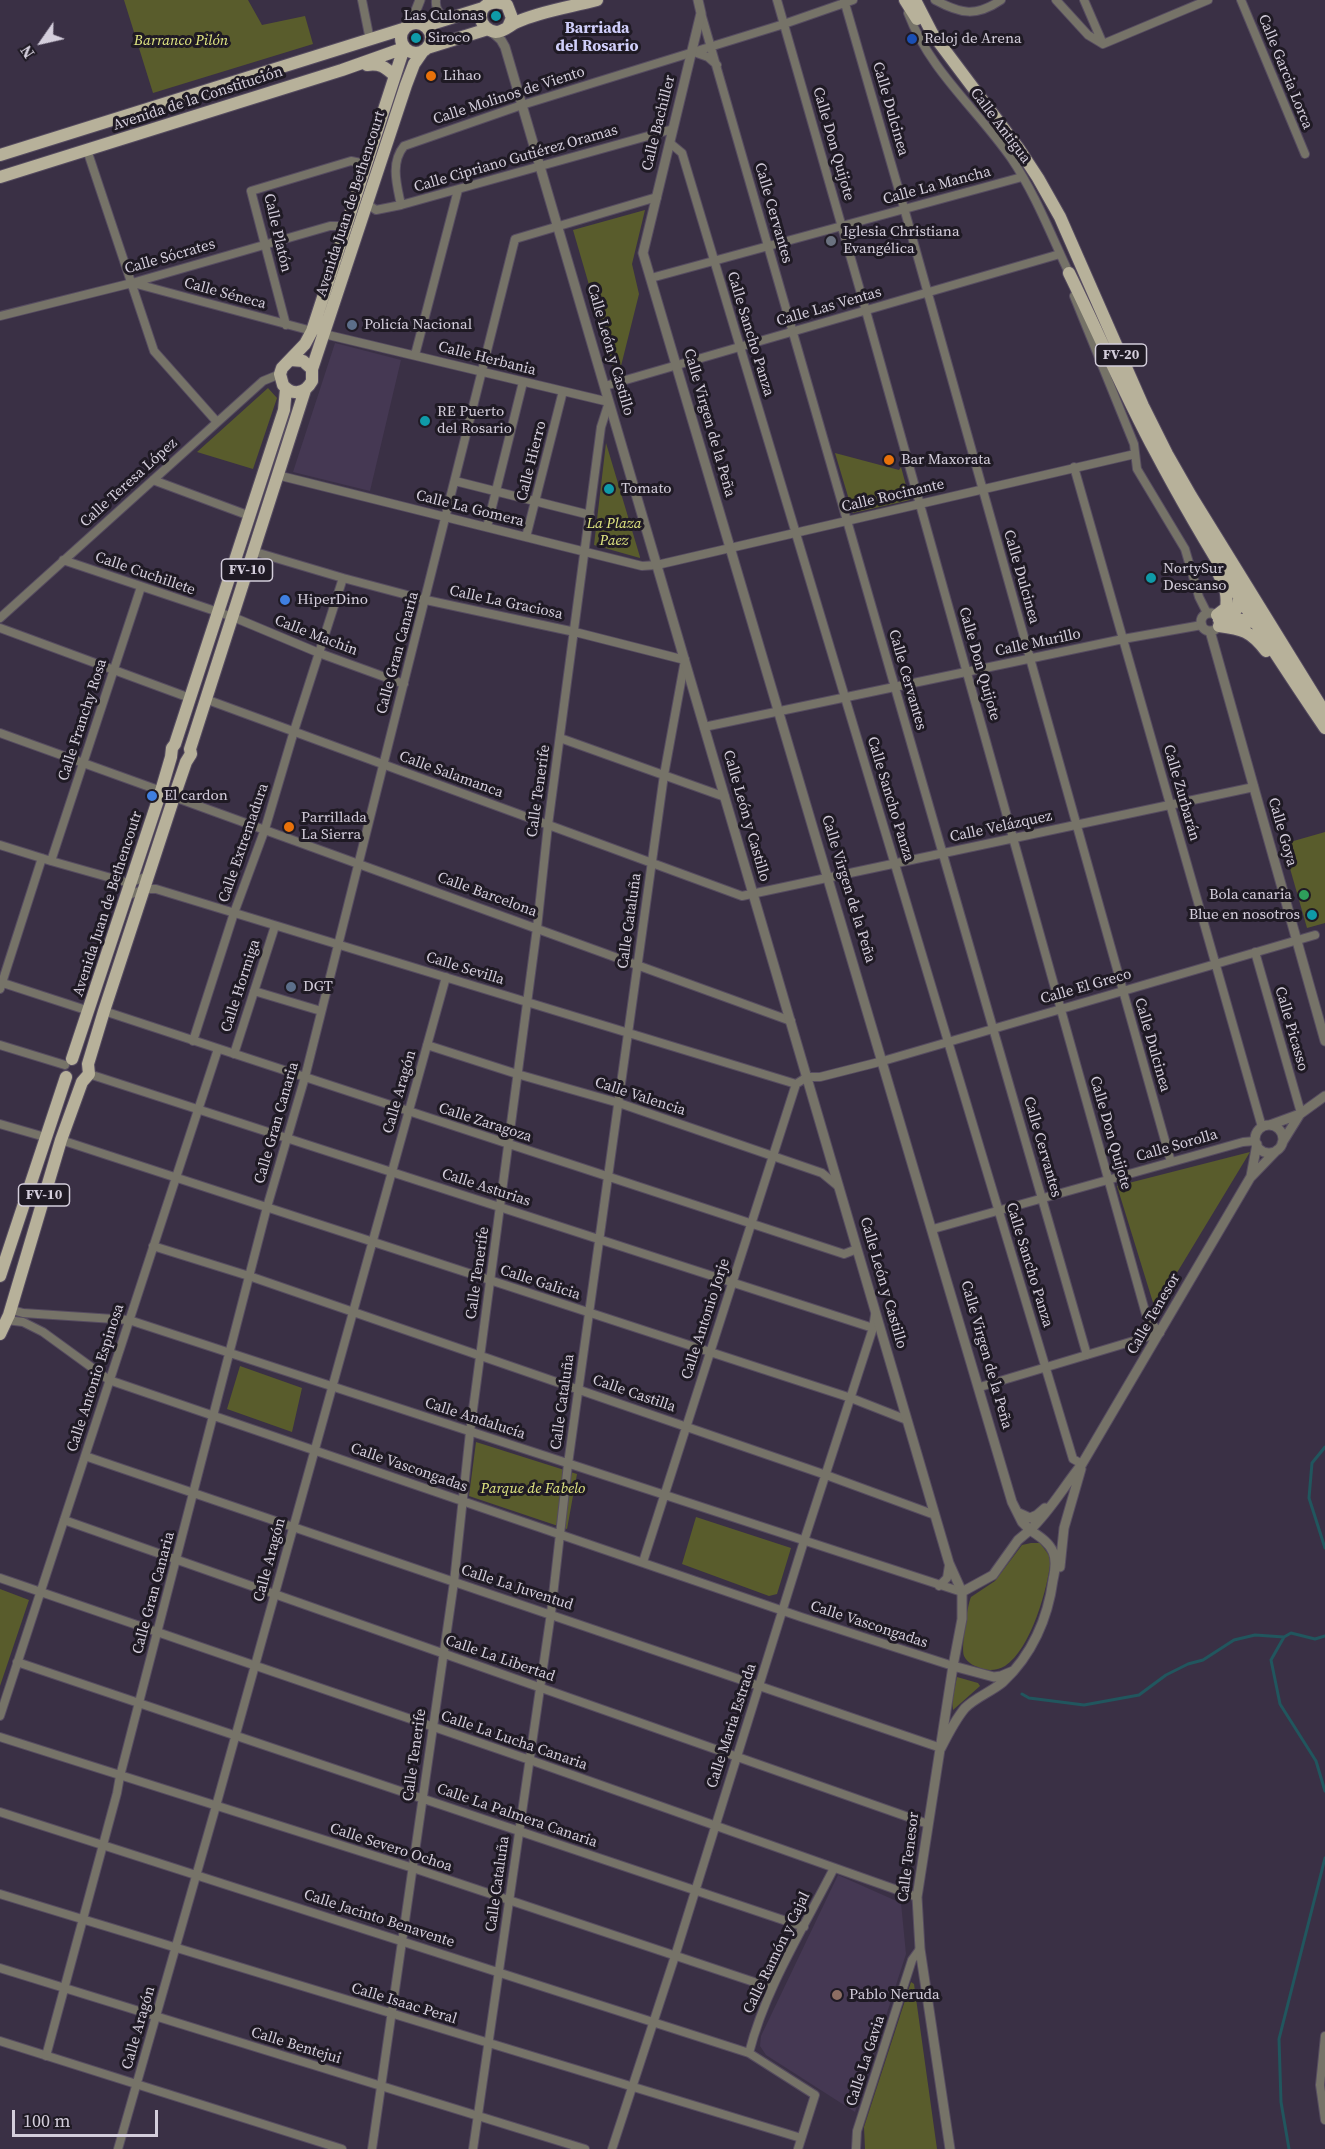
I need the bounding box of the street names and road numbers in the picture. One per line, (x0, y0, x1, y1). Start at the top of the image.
street label: Calle Garcia Lorca (1254, 12, 1316, 132)
street label: Calle Dulcinea (868, 60, 912, 158)
street label: Avenida de la Constitución (111, 63, 285, 135)
street label: Calle Molinos de Viento (431, 63, 587, 129)
street label: Calle Bachiller (638, 73, 680, 173)
street label: Calle Don Quijote (808, 85, 858, 203)
street label: Calle Antigua (966, 85, 1034, 167)
street label: Avenida Juan de Bethencourt (312, 109, 390, 299)
street label: Calle Cipriano Gutiérez Oramas (412, 121, 620, 197)
street label: Calle Cervantes (750, 161, 796, 265)
street label: Calle La Mancha (881, 163, 993, 209)
street label: Calle Platón (259, 192, 295, 274)
street label: Calle Sócrates (123, 235, 217, 279)
street label: Calle Sancho Panza (722, 270, 778, 398)
street label: Calle Séneca (182, 274, 268, 314)
street label: Calle León y Castillo (583, 282, 637, 418)
street label: Calle Las Ventas (774, 283, 884, 331)
street label: Calle Herbania (436, 338, 538, 380)
road number: FV-20 (1096, 344, 1146, 366)
street label: Calle Virgen de la Peña (679, 347, 739, 499)
street label: Calle Hierro (513, 419, 551, 503)
street label: Calle Teresa López (77, 435, 181, 531)
street label: Calle Rocinante (840, 475, 946, 517)
street label: Calle La Gomera (414, 487, 526, 531)
street label: Calle Dulcinea (999, 528, 1043, 626)
street label: Calle Cuchillete (93, 548, 197, 600)
road number: FV-10 (222, 559, 272, 581)
street label: Calle La Graciosa (448, 582, 564, 624)
street label: Calle Gran Canaria (373, 590, 423, 716)
street label: Calle Don Quijote (954, 605, 1004, 723)
street label: Calle Machin (272, 612, 360, 660)
street label: Calle Murillo (994, 625, 1082, 661)
street label: Calle Cervantes (884, 628, 930, 732)
street label: Calle Franchy Rosa (55, 657, 111, 783)
street label: Calle Sancho Panza (862, 735, 918, 863)
street label: Calle Zurbarán (1159, 743, 1203, 843)
street label: Calle Tenerife (524, 744, 554, 838)
street label: Calle Salamanca (396, 748, 506, 802)
street label: Calle León y Castillo (719, 748, 773, 884)
street label: Calle Extremadura (215, 781, 273, 905)
street label: Calle Goya (1264, 796, 1300, 868)
street label: Calle Velázquez (948, 807, 1054, 847)
street label: Avenida Juan de Bethencoutr (69, 809, 147, 999)
street label: Calle Virgen de la Peña (817, 813, 879, 965)
street label: Calle Barcelona (435, 869, 539, 921)
street label: Calle Cataluña (614, 872, 646, 970)
street label: Calle Hormiga (218, 937, 264, 1035)
street label: Calle Sevilla (424, 949, 506, 989)
street label: Calle El Greco (1038, 965, 1134, 1009)
street label: Calle Picasso (1270, 985, 1312, 1073)
street label: Calle Dulcinea (1130, 996, 1174, 1094)
street label: Calle Aragón (380, 1048, 420, 1136)
street label: Calle Gran Canaria (251, 1060, 303, 1186)
street label: Calle Valencia (592, 1074, 688, 1120)
street label: Calle Don Quijote (1085, 1074, 1135, 1192)
street label: Calle Cervantes (1019, 1095, 1065, 1199)
street label: Calle Zaragoza (436, 1099, 534, 1147)
street label: Calle Sorolla (1134, 1126, 1220, 1166)
street label: Calle Asturias (439, 1165, 533, 1211)
road number: FV-10 (18, 1184, 70, 1206)
street label: Calle Sancho Panza (1001, 1201, 1057, 1329)
street label: Calle León y Castillo (856, 1215, 910, 1351)
street label: Calle Tenerife (463, 1226, 493, 1320)
street label: Calle Antonio Jorje (678, 1256, 734, 1382)
street label: Calle Galicia (498, 1262, 582, 1304)
street label: Calle Tenesor (1124, 1270, 1184, 1358)
street label: Calle Virgen de la Peña (956, 1279, 1016, 1431)
street label: Calle Antonio Espinosa (64, 1302, 128, 1454)
street label: Calle Cataluña (547, 1353, 579, 1451)
street label: Calle Castilla (590, 1371, 678, 1417)
street label: Calle Andalucía (422, 1394, 528, 1444)
street label: Calle Vascongadas (348, 1440, 470, 1496)
street label: Calle Aragón (250, 1516, 290, 1604)
street label: Calle Gran Canaria (129, 1530, 179, 1656)
street label: Calle La Juventud (459, 1561, 575, 1615)
street label: Calle Vascongadas (808, 1598, 930, 1652)
street label: Calle La Libertad (443, 1632, 557, 1686)
street label: Calle Maria Estrada (703, 1661, 761, 1791)
street label: Calle La Lucha Canaria (438, 1707, 590, 1775)
street label: Calle Tenerife (400, 1708, 430, 1802)
street label: Calle La Palmera Canaria (434, 1780, 600, 1852)
street label: Calle Tenesor (895, 1811, 923, 1903)
street label: Calle Severo Ochoa (327, 1820, 455, 1876)
street label: Calle Cataluña (482, 1835, 514, 1933)
street label: Calle Jacinto Benavente (301, 1886, 457, 1952)
street label: Calle Ramón y Cajal (740, 1889, 814, 2017)
street label: Calle Isaac Peral (349, 1979, 459, 2029)
street label: Calle Aragón (119, 1984, 159, 2072)
street label: Calle La Gavia (843, 2013, 889, 2109)
street label: Calle Bentejui (249, 2024, 343, 2068)

